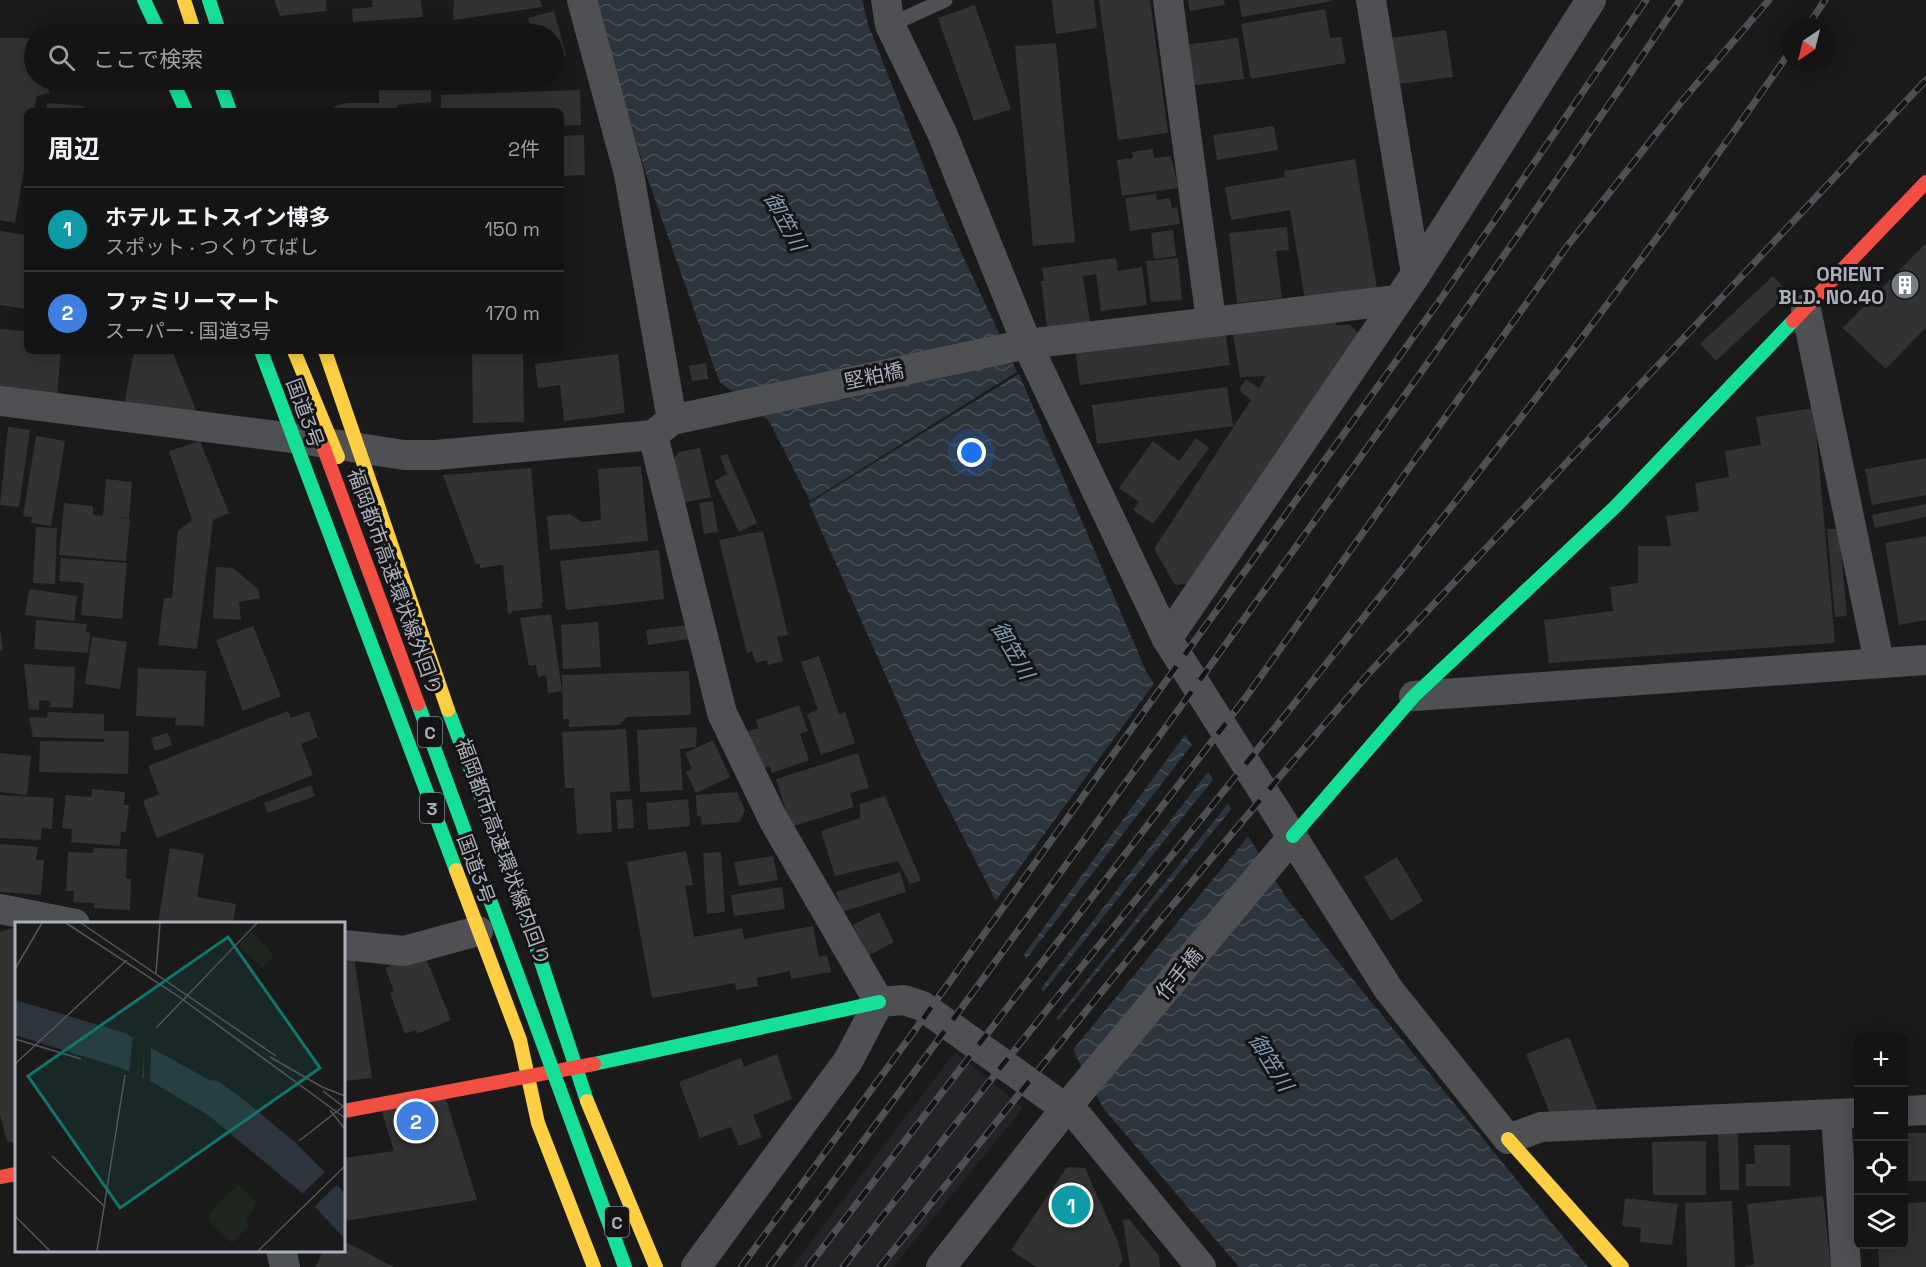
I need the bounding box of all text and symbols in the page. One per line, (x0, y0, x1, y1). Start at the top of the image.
north arrow (1782, 18, 1836, 72)
search box (24, 24, 564, 90)
icon: search (45, 41, 78, 74)
text: ここで検索 (93, 45, 203, 73)
text: 周辺 (48, 132, 100, 166)
text: 2件 (508, 136, 540, 162)
water label: 御笠川 (758, 187, 813, 257)
text: ホテル エトスイン博多 (105, 203, 331, 231)
text: 1 (63, 216, 72, 242)
text: 150 m (485, 216, 540, 242)
text: スポット · つくりてばし (105, 234, 319, 260)
place label: ORIENT BLD. NO.40 (1778, 261, 1884, 310)
building icon: ORIENT BLD. NO.40 (1889, 269, 1921, 301)
text: ファミリーマート (105, 287, 281, 315)
text: 2 (62, 300, 73, 326)
text: 170 m (485, 300, 540, 326)
text: スーパー · 国道3号 (105, 318, 271, 344)
street label: 堅粕橋 (842, 357, 906, 395)
street label: 国道3号 (280, 375, 330, 451)
your location (957, 438, 986, 467)
street label: 福岡都市高速環状線外回り (342, 465, 448, 699)
water label: 御笠川 (986, 616, 1041, 686)
road number: C (418, 717, 442, 747)
street label: 福岡都市高速環状線内回り (450, 735, 556, 969)
road number: 3 (420, 793, 444, 823)
street label: 国道3号 (451, 831, 501, 907)
inset map (15, 922, 345, 1252)
street label: 作手橋 (1150, 943, 1208, 1005)
water label: 御笠川 (1243, 1028, 1300, 1098)
map controls (1854, 1033, 1908, 1249)
button: + (1854, 1033, 1908, 1087)
button: − (1854, 1087, 1908, 1141)
pin: 2 (396, 1098, 436, 1144)
button: locate (1854, 1141, 1908, 1195)
pin: 1 (1052, 1182, 1090, 1228)
button: layers (1854, 1195, 1908, 1249)
road number: C (605, 1207, 629, 1237)

